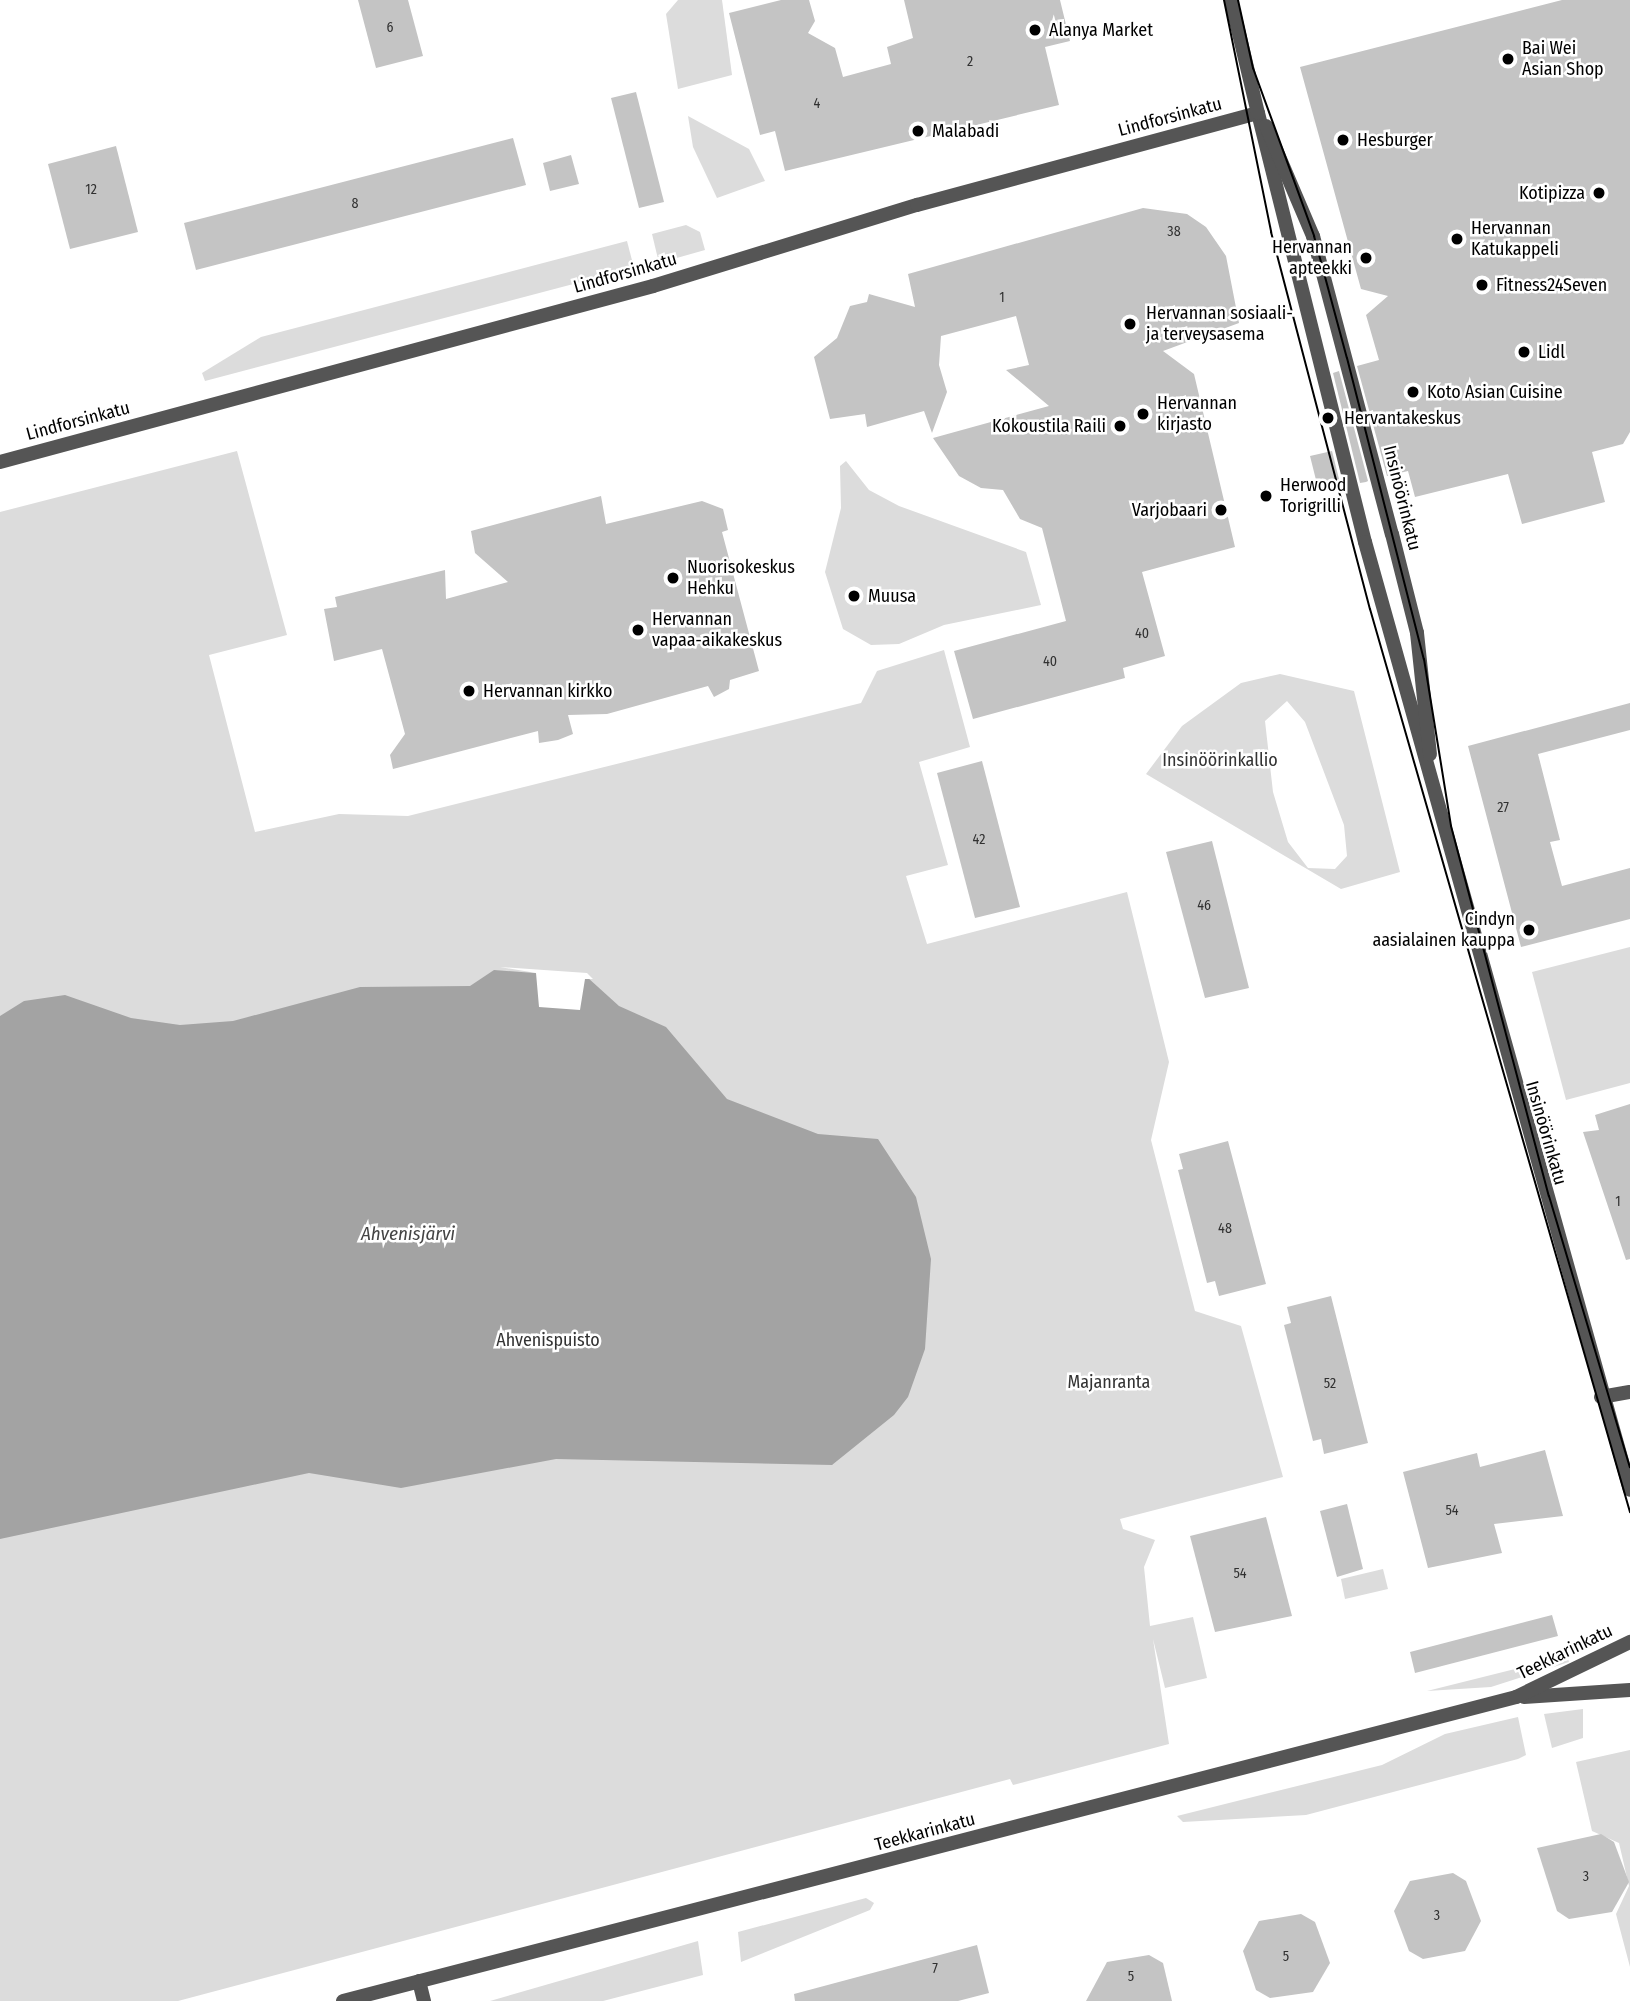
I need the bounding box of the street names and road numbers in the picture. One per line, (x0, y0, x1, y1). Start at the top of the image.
street label: Lindforsinkatu (1116, 93, 1224, 141)
street label: Lindforsinkatu (571, 248, 679, 298)
street label: Lindforsinkatu (24, 397, 132, 445)
street label: Insinöörinkatu (1379, 443, 1425, 553)
street label: Insinöörinkatu (1521, 1078, 1571, 1188)
street label: Teekkarinkatu (1514, 1620, 1616, 1684)
street label: Teekkarinkatu (872, 1808, 978, 1856)

